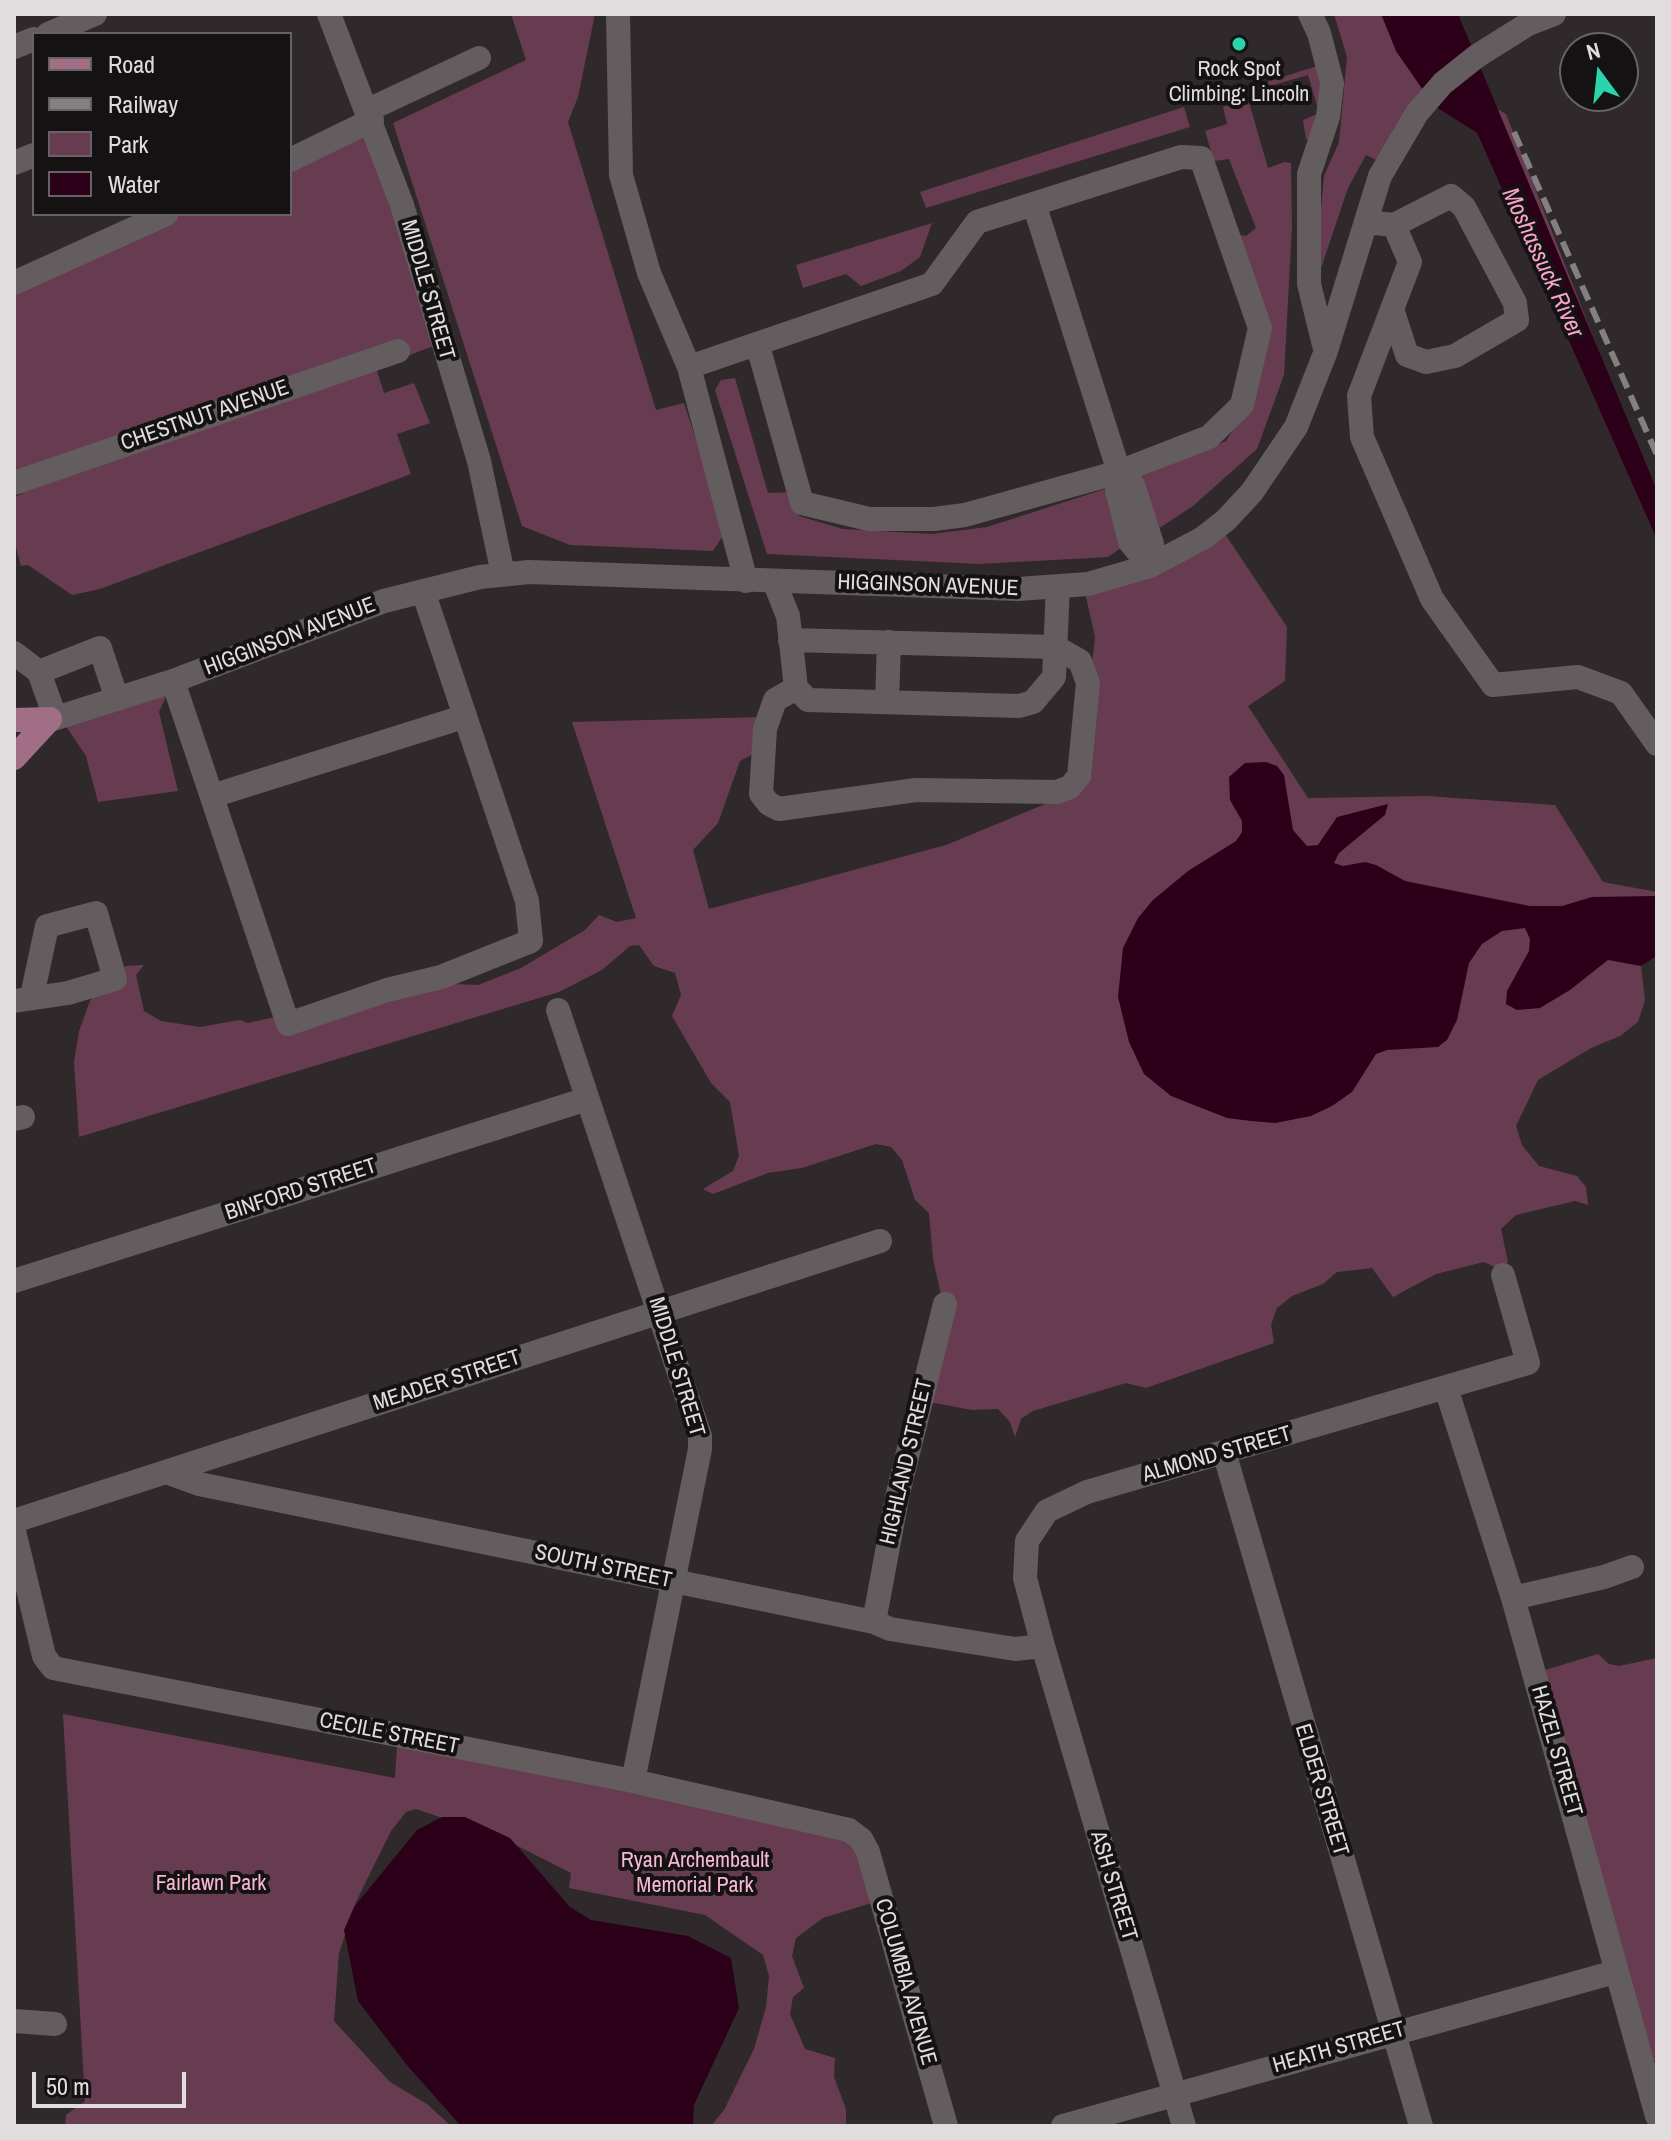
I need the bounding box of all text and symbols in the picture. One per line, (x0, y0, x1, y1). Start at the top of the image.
legend (32, 32, 292, 216)
north arrow (1559, 32, 1639, 112)
marker: Rock Spot Climbing: Lincoln (1230, 35, 1248, 53)
text: N (1583, 35, 1603, 67)
text: Road (108, 48, 155, 80)
place label: Rock Spot Climbing: Lincoln (1169, 57, 1309, 108)
text: Railway (108, 88, 178, 120)
text: Park (108, 128, 148, 160)
text: Water (108, 168, 160, 200)
water label: Moshassuck River (1495, 184, 1589, 342)
street label: MIDDLE STREET (394, 217, 460, 363)
street label: CHESTNUT AVENUE (117, 375, 293, 457)
street label: HIGGINSON AVENUE (837, 570, 1019, 602)
street label: HIGGINSON AVENUE (201, 592, 379, 682)
street label: BINFORD STREET (222, 1153, 380, 1227)
street label: MIDDLE STREET (642, 1294, 710, 1440)
street label: MEADER STREET (370, 1345, 524, 1417)
street label: HIGHLAND STREET (875, 1377, 939, 1547)
street label: ALMOND STREET (1140, 1421, 1294, 1489)
street label: SOUTH STREET (532, 1540, 674, 1594)
street label: HAZEL STREET (1525, 1683, 1587, 1819)
street label: CECILE STREET (317, 1708, 461, 1760)
street label: ELDER STREET (1288, 1721, 1354, 1859)
street label: ASH STREET (1084, 1828, 1142, 1944)
park label: Ryan Archembault Memorial Park (621, 1848, 769, 1900)
park label: Fairlawn Park (156, 1871, 266, 1897)
street label: COLUMBIA AVENUE (869, 1896, 941, 2068)
street label: HEATH STREET (1270, 2017, 1408, 2079)
scale bar (36, 2056, 190, 2106)
text: 50 m (46, 2070, 90, 2102)

